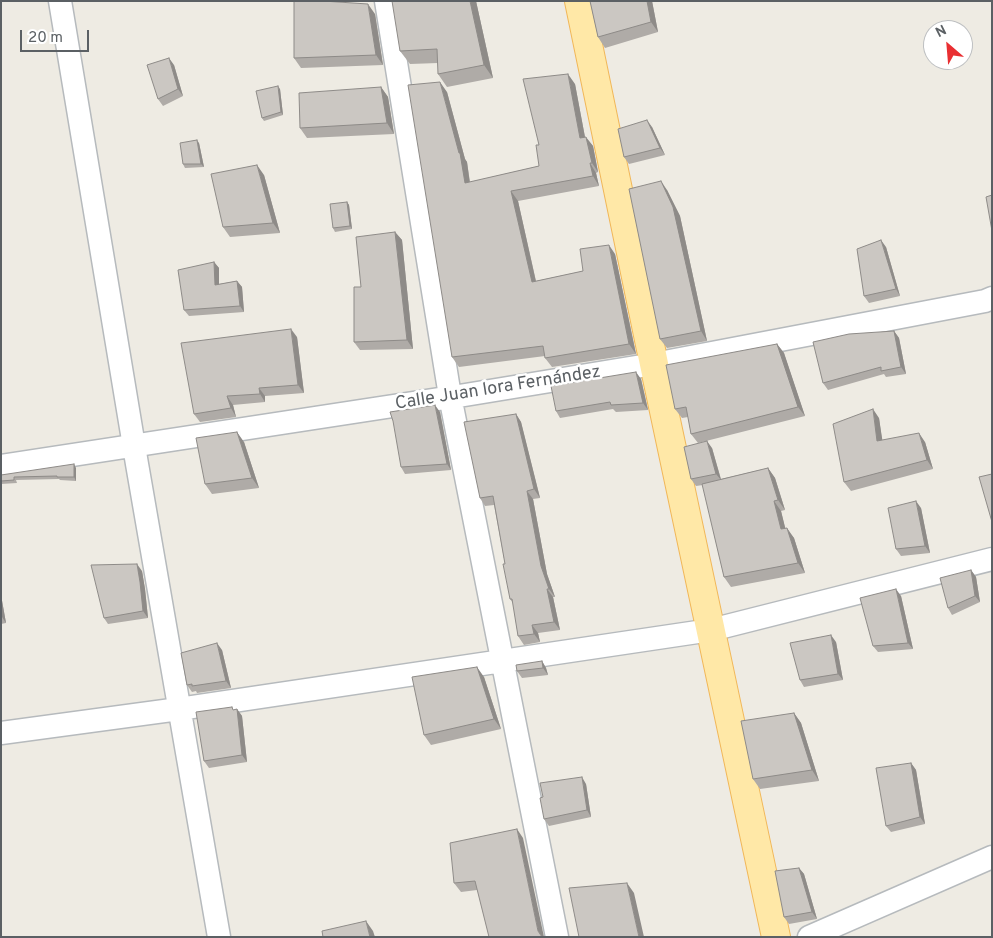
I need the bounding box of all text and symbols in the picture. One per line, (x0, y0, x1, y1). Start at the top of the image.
scale bar (22, 20, 91, 52)
north arrow (923, 20, 973, 70)
text: N (933, 22, 950, 42)
text: 20 m (28, 29, 63, 48)
street label: Calle Juan lora Fernández (394, 362, 602, 416)

